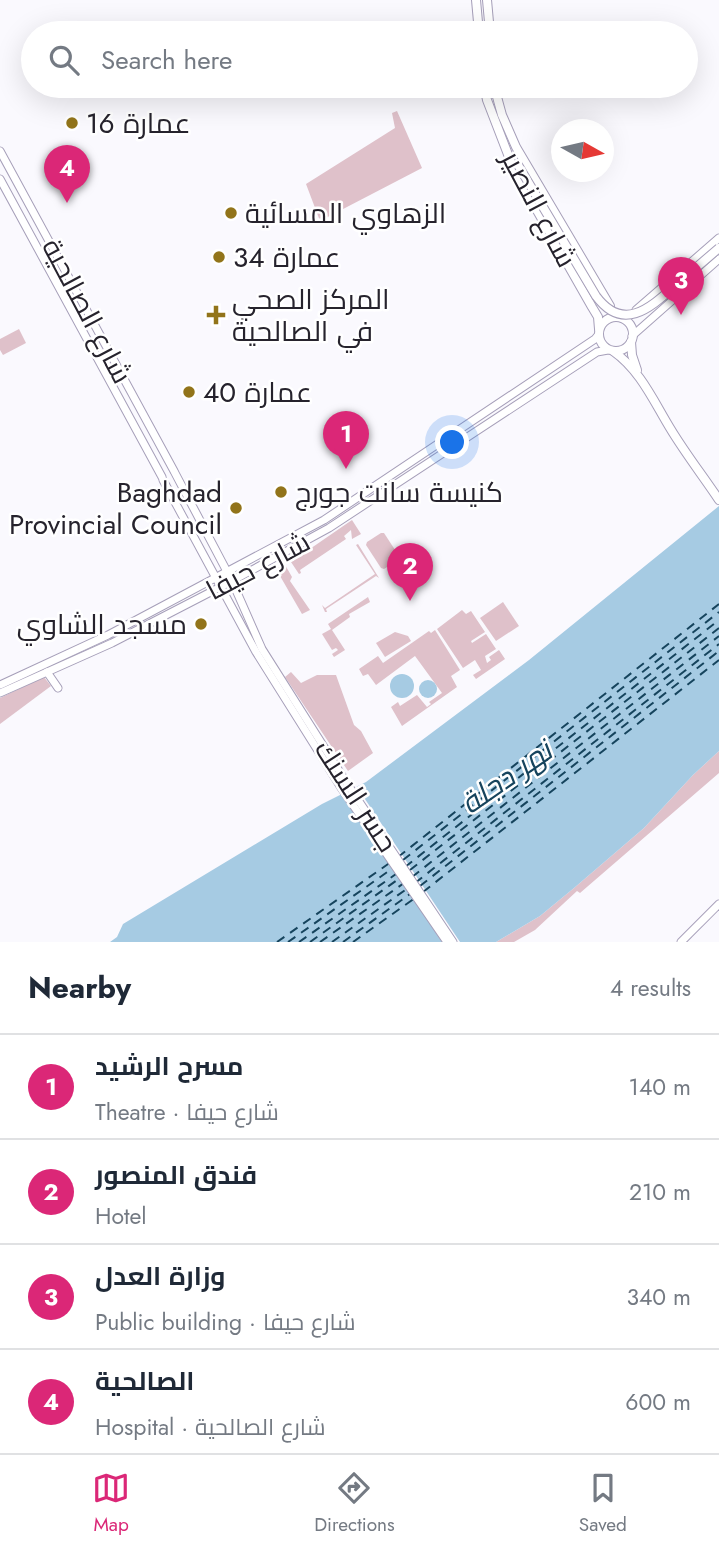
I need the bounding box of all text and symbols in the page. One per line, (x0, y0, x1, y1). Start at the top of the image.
search box (21, 21, 698, 98)
icon: search (45, 41, 83, 79)
text: Search here (101, 41, 233, 79)
place label: عمارة 16 (86, 103, 191, 144)
marker: عمارة 16 (64, 115, 80, 131)
north arrow (551, 119, 614, 182)
street label: شارع النصیر (490, 142, 587, 275)
pin: 4 (44, 145, 90, 203)
place label: الزهاوي المسائية (245, 193, 446, 235)
marker: الزهاوي المسائية (223, 205, 239, 221)
street label: شارع الصالحية (32, 231, 142, 391)
place label: عمارة 34 (233, 237, 340, 278)
marker: عمارة 34 (211, 249, 227, 265)
pin: 3 (658, 257, 704, 315)
place label: المركز الصحي في الصالحية (232, 279, 390, 353)
marker: المركز الصحي في الصالحية (206, 305, 226, 325)
place label: عمارة 40 (203, 372, 312, 413)
marker: عمارة 40 (181, 384, 197, 400)
pin: 1 (323, 411, 369, 469)
your location (435, 425, 469, 459)
place label: Baghdad Provincial Council (9, 472, 222, 545)
place label: كنيسة سانت جورج (295, 472, 503, 513)
marker: كنيسة سانت جورج (273, 484, 289, 500)
marker: Baghdad Provincial Council (228, 500, 244, 516)
street label: شارع حيفا (199, 521, 317, 611)
pin: 2 (387, 543, 433, 601)
place label: مسجد الشاوي (17, 604, 187, 646)
marker: مسجد الشاوي (193, 616, 209, 632)
water label: نهر دجلة (451, 728, 563, 824)
street label: جسر السنك (304, 732, 408, 860)
text: Nearby (28, 966, 131, 1009)
text: 4 results (610, 971, 691, 1005)
text: مسرح الرشيد (95, 1047, 243, 1085)
text: 1 (45, 1070, 57, 1104)
text: 140 m (629, 1070, 691, 1104)
text: Theatre · شارع حيفا (95, 1095, 279, 1129)
text: فندق المنصور (95, 1156, 257, 1194)
text: 2 (43, 1175, 59, 1209)
text: 210 m (629, 1175, 691, 1209)
text: Hotel (95, 1199, 147, 1233)
text: وزارة العدل (95, 1257, 225, 1295)
text: 3 (44, 1280, 58, 1314)
text: 340 m (626, 1280, 691, 1314)
text: Public building · شارع حيفا (95, 1305, 355, 1339)
text: الصالحية (95, 1362, 194, 1400)
text: 4 (43, 1385, 59, 1419)
text: 600 m (625, 1385, 691, 1419)
text: Hospital · شارع الصالحية (95, 1410, 326, 1444)
tab: Map (92, 1469, 130, 1538)
tab: Directions (314, 1469, 395, 1538)
tab: Saved (579, 1469, 627, 1538)

